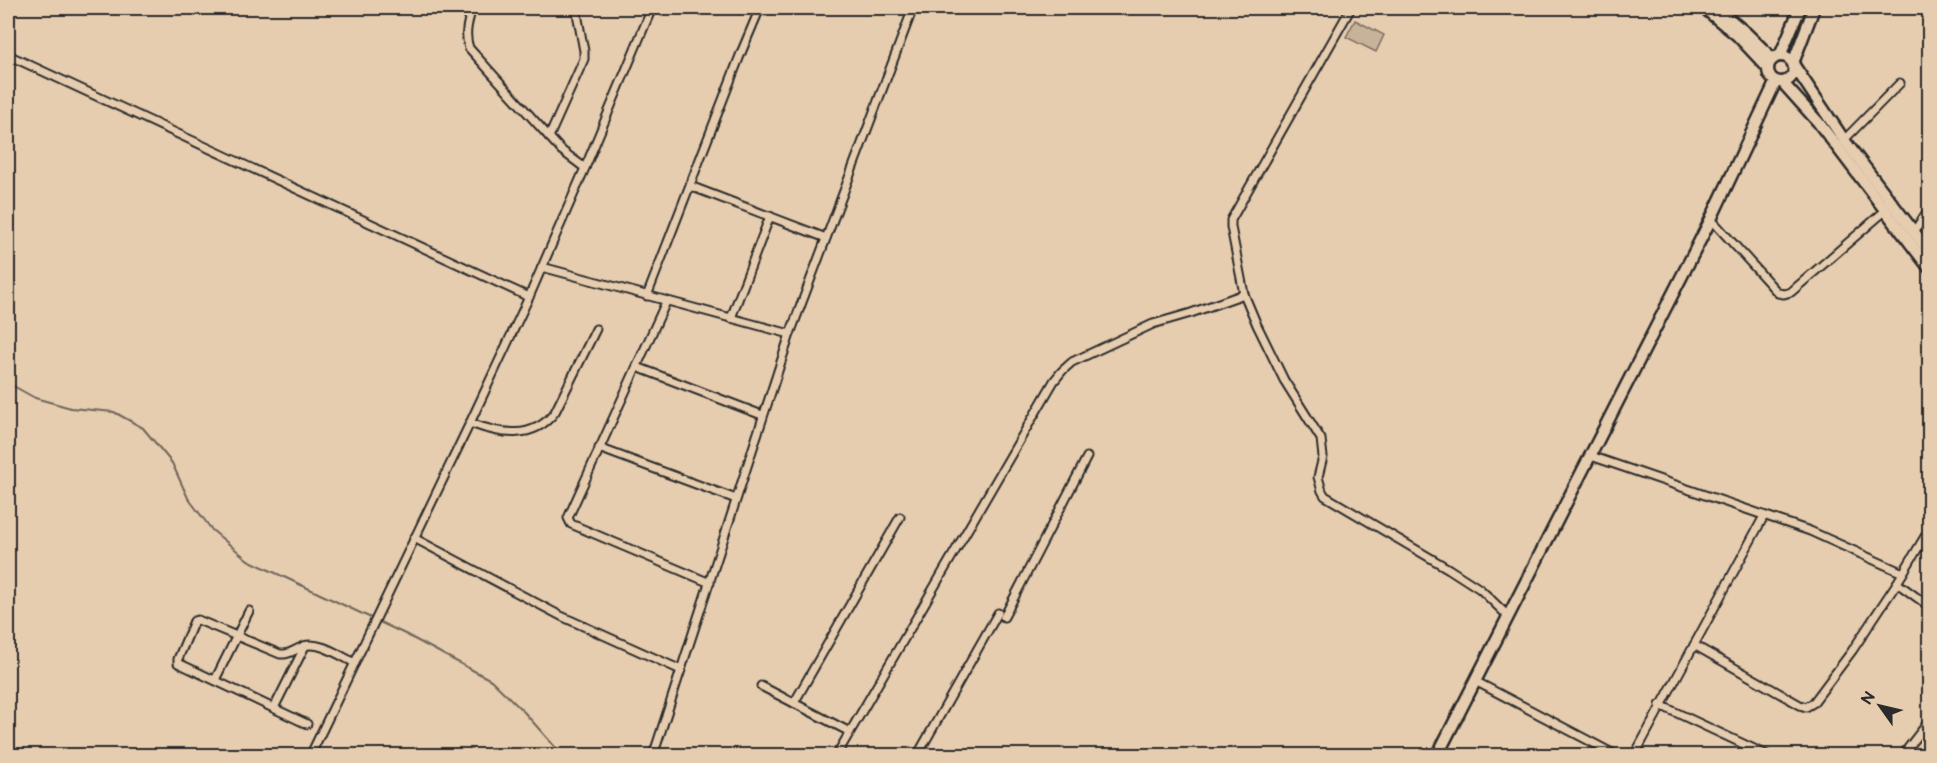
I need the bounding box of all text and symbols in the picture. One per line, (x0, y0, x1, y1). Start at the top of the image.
north arrow (1850, 676, 1910, 736)
text: N (1858, 688, 1880, 709)

